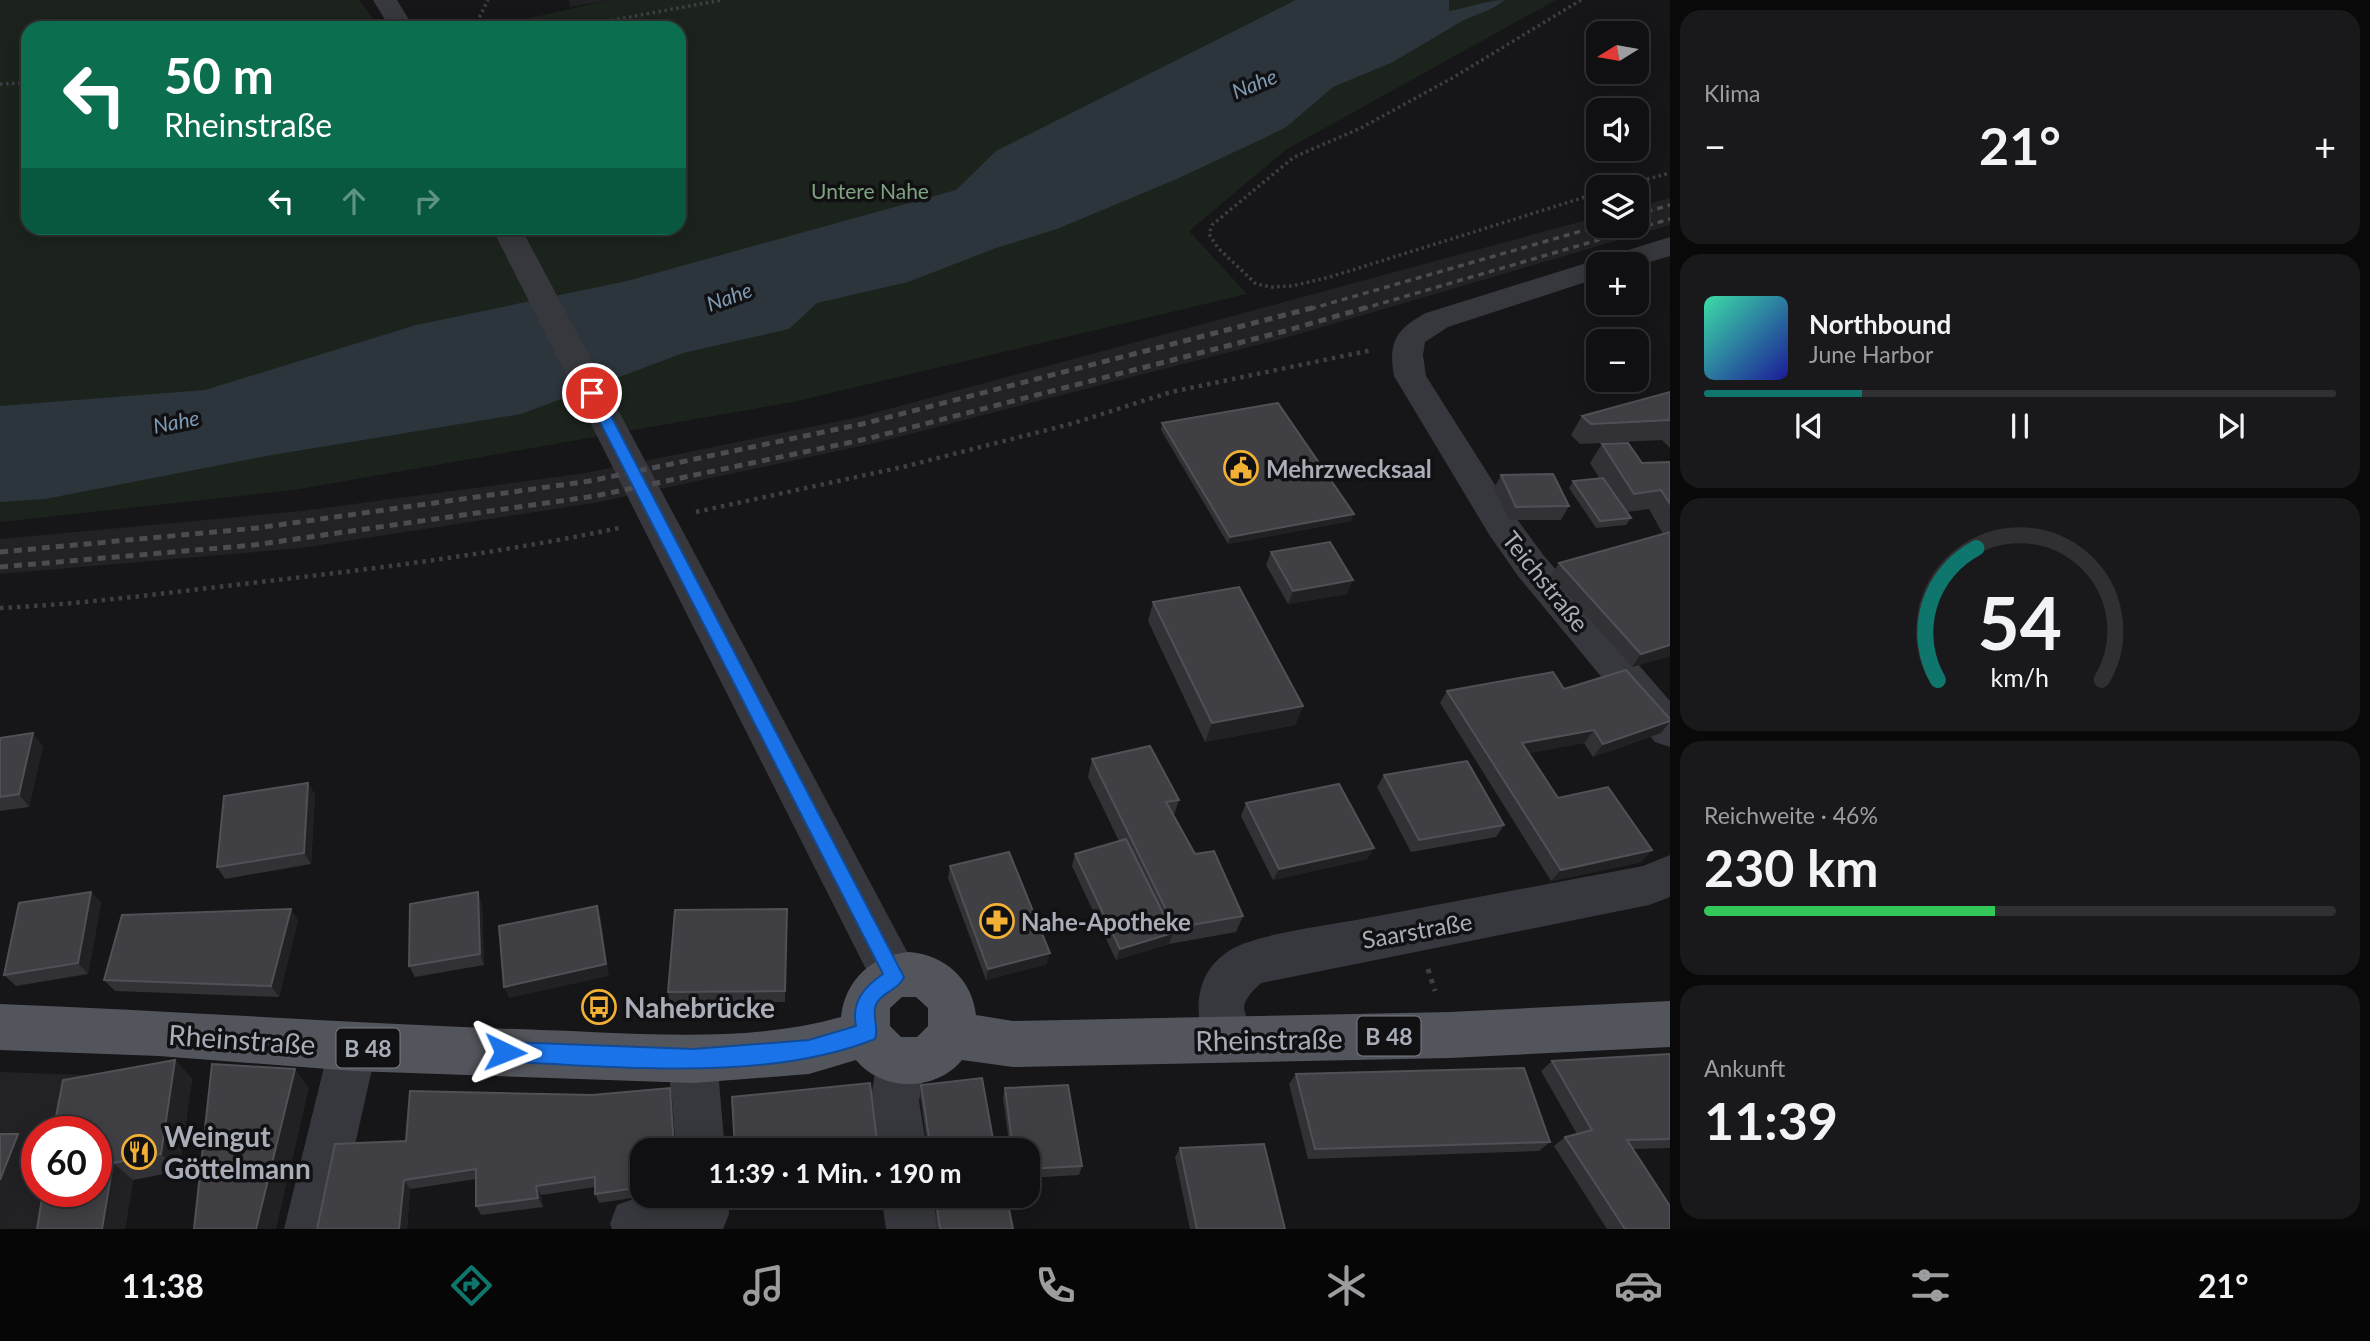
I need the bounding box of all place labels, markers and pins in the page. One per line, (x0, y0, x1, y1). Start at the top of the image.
pin (562, 363, 622, 423)
public building icon: Mehrzwecksaal (1222, 449, 1260, 487)
place label: Mehrzwecksaal (1266, 454, 1432, 483)
pharmacy icon: Nahe-Apotheke (978, 902, 1016, 940)
place label: Nahe-Apotheke (1021, 907, 1191, 936)
bus stop icon: Nahebrücke (580, 988, 618, 1026)
place label: Nahebrücke (624, 990, 775, 1024)
place label: Weingut Göttelmann (164, 1119, 311, 1185)
restaurant icon: Weingut Göttelmann (120, 1133, 158, 1171)

